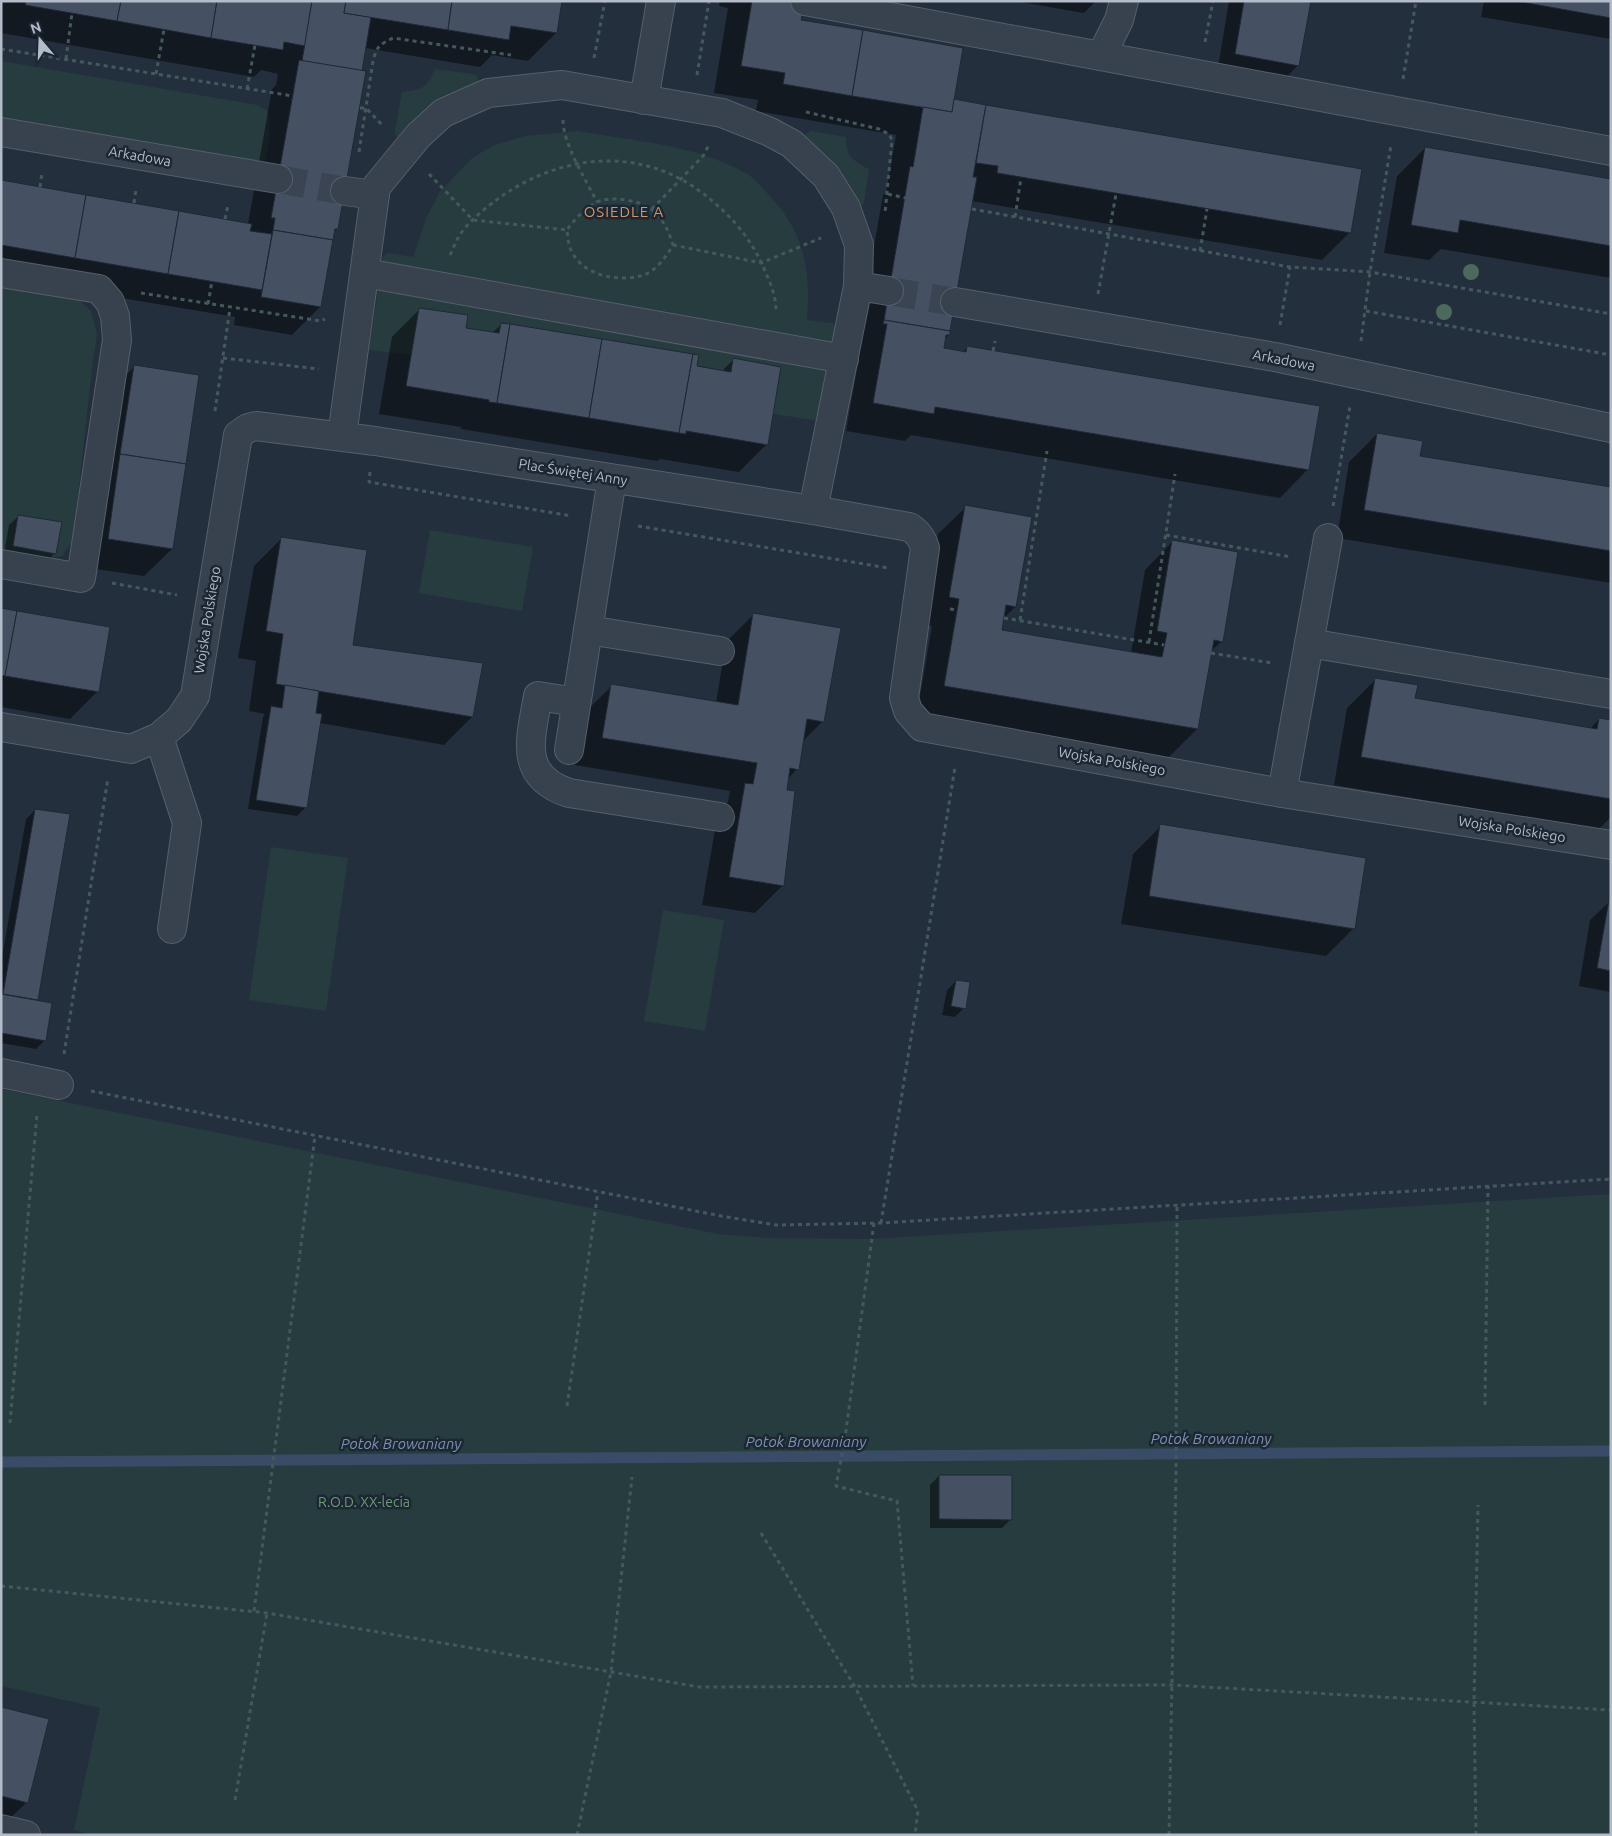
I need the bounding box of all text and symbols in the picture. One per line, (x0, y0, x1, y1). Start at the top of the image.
north arrow (15, 15, 65, 65)
text: N (28, 18, 43, 37)
street label: Arkadowa (108, 143, 172, 169)
district label: OSIEDLE A (584, 203, 664, 220)
street label: Arkadowa (1252, 346, 1316, 374)
street label: Plac Świętej Anny (518, 455, 629, 489)
street label: Wojska Polskiego (191, 565, 223, 675)
street label: Wojska Polskiego (1057, 744, 1167, 778)
street label: Wojska Polskiego (1457, 813, 1567, 845)
water label: Potok Browaniany (1151, 1430, 1272, 1447)
water label: Potok Browaniany (746, 1433, 867, 1450)
water label: Potok Browaniany (341, 1435, 462, 1452)
park label: R.O.D. XX-lecia (318, 1494, 410, 1510)

